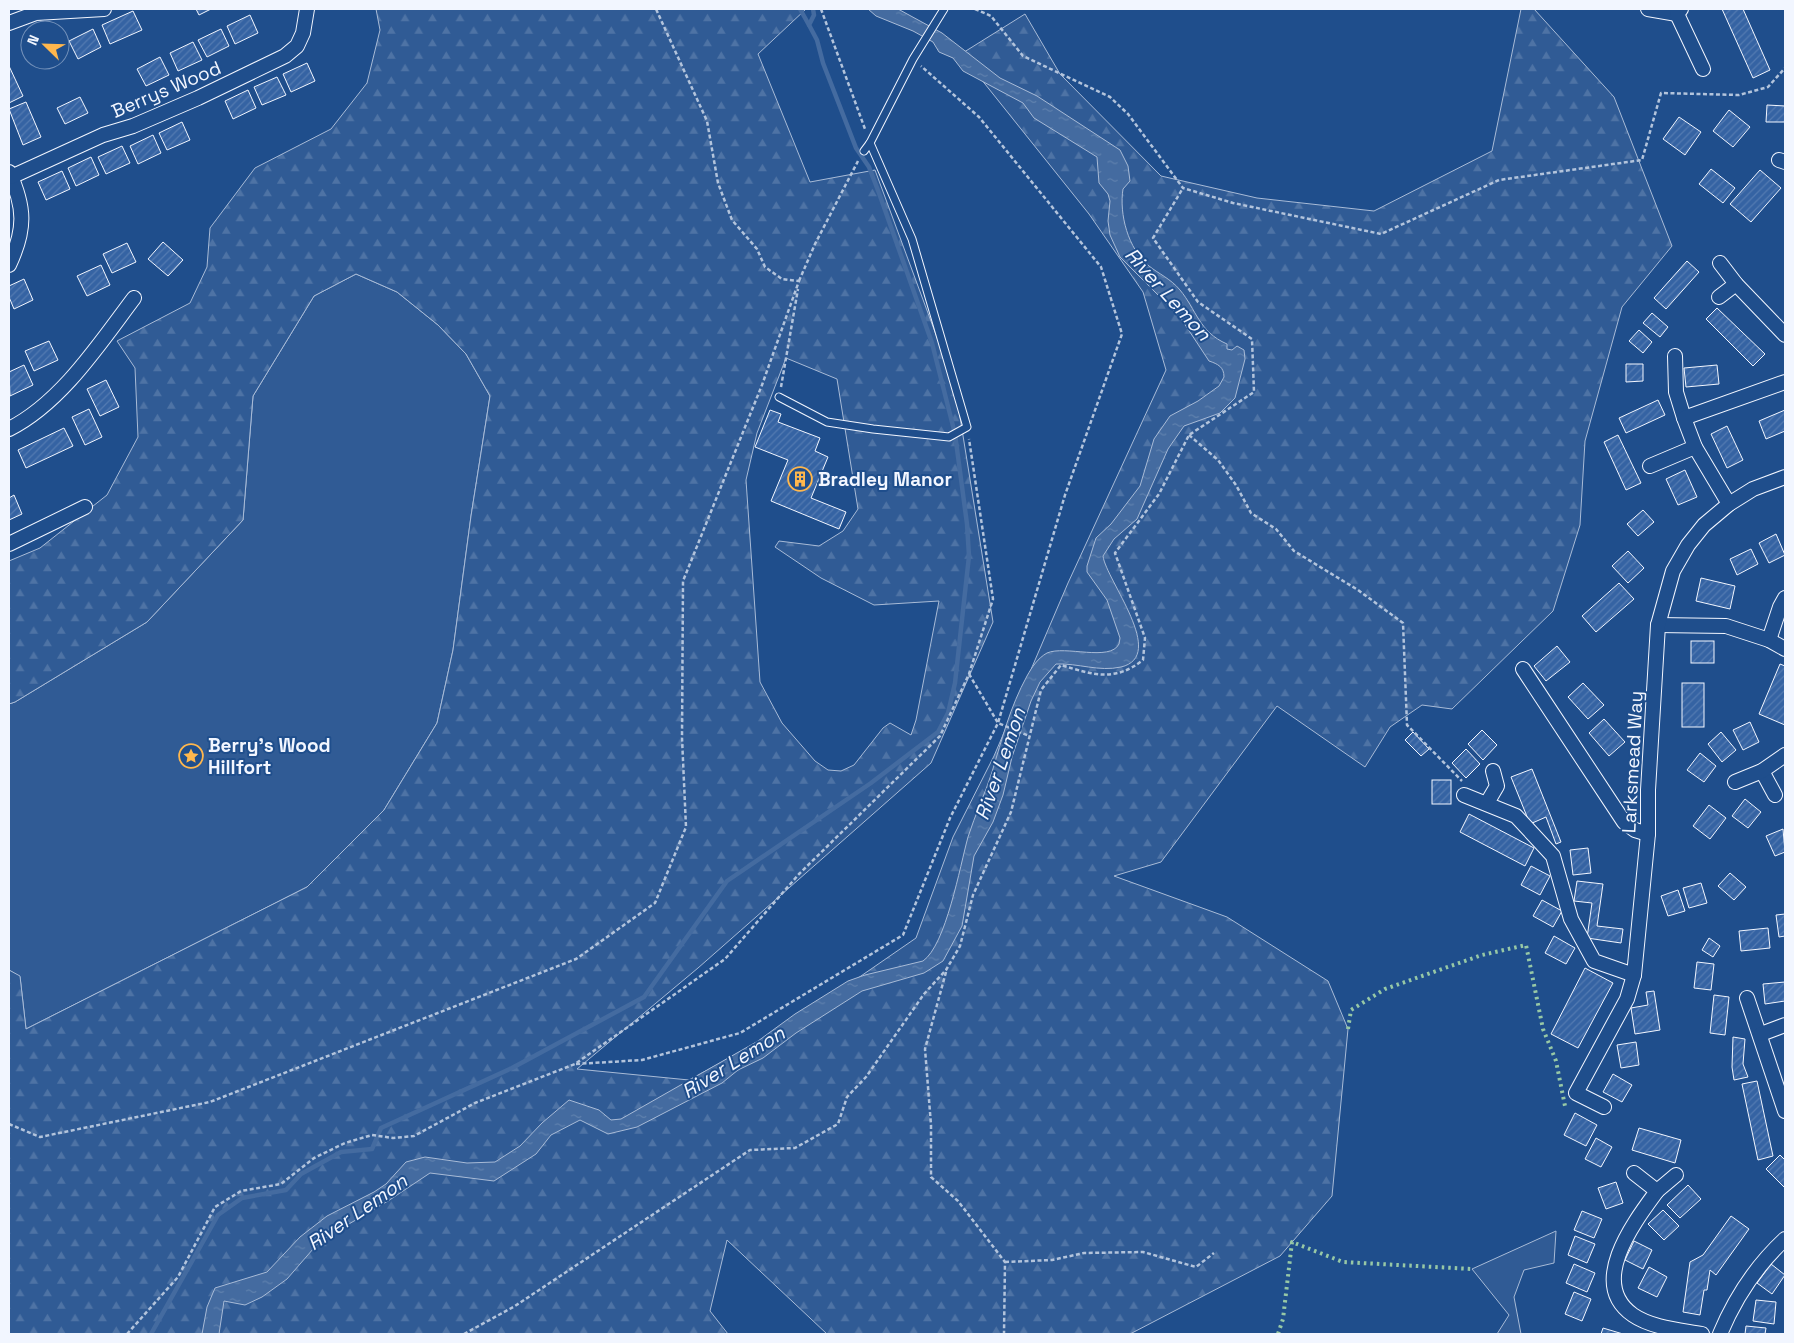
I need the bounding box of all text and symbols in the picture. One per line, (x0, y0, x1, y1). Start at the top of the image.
north arrow (20, 20, 70, 70)
text: N (23, 32, 43, 48)
street label: Berrys Wood (108, 55, 225, 124)
water label: River Lemon (1119, 242, 1217, 347)
building icon: Bradley Manor (787, 466, 813, 492)
place label: Bradley Manor (818, 467, 952, 492)
street label: Larksmead Way (1616, 690, 1649, 834)
water label: River Lemon (969, 704, 1032, 824)
place label: Berry's Wood Hillfort (208, 733, 331, 780)
place icon: Berry's Wood Hillfort (178, 743, 204, 769)
water label: River Lemon (677, 1020, 790, 1104)
water label: River Lemon (302, 1167, 413, 1256)

